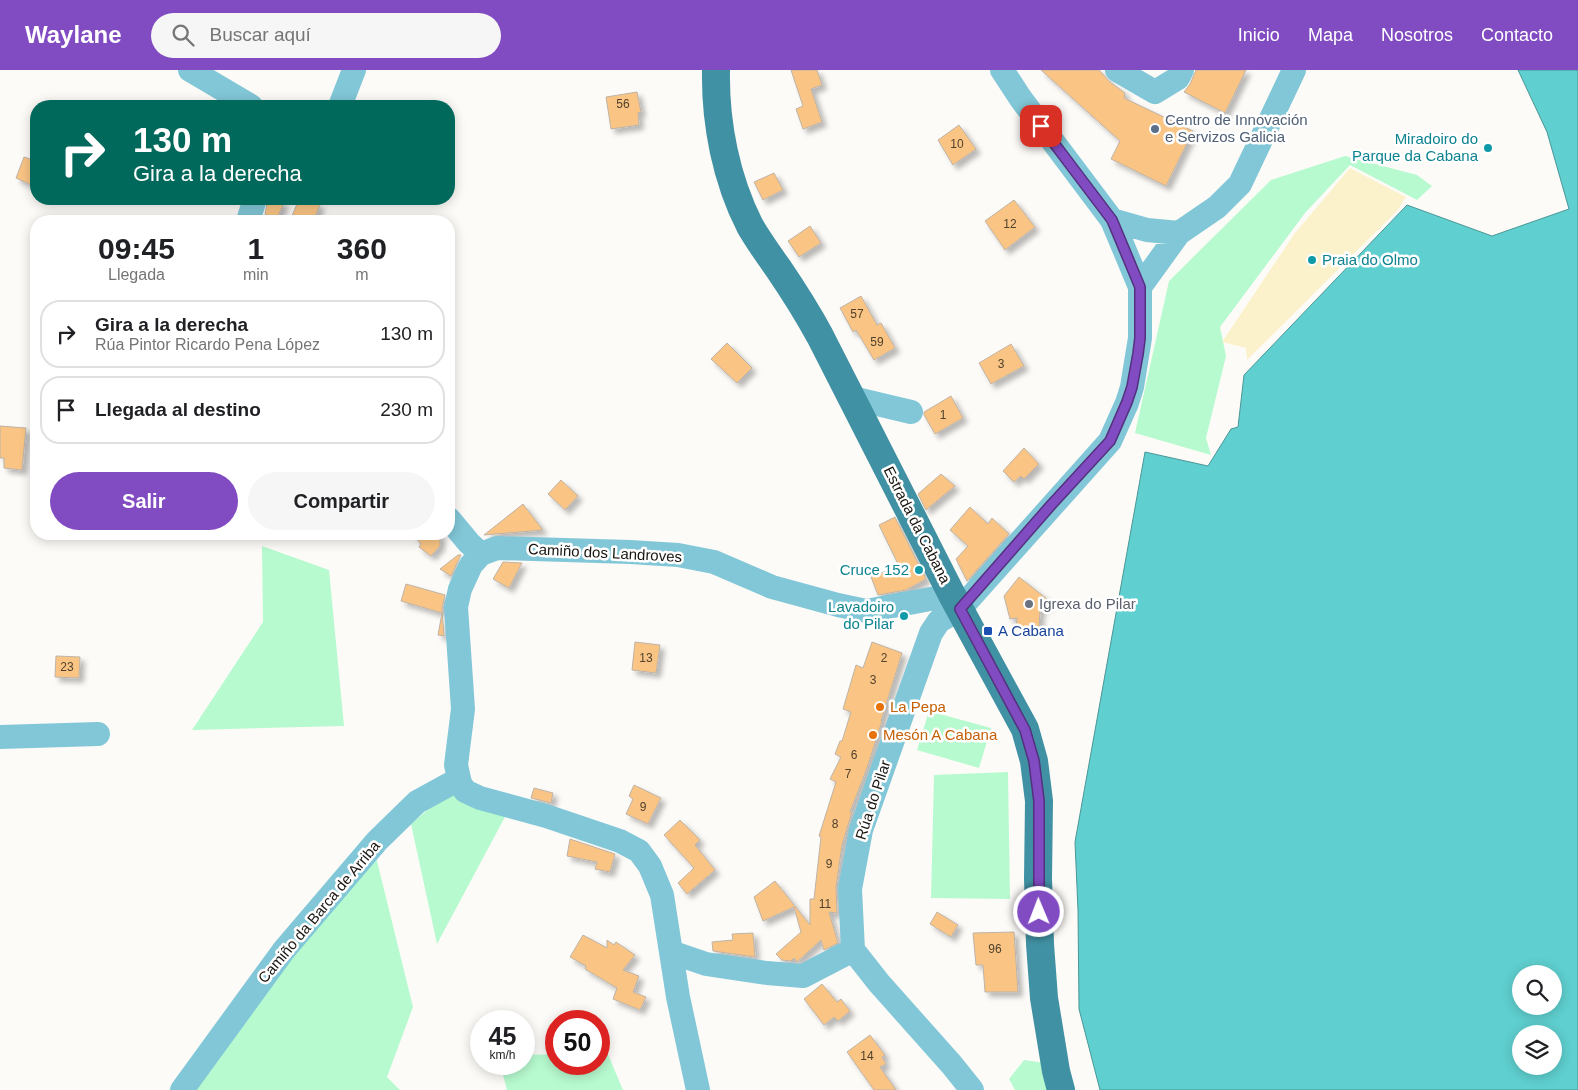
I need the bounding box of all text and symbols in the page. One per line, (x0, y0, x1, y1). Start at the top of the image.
search box (151, 13, 501, 58)
text: Waylane (25, 21, 121, 48)
icon: search (169, 21, 197, 49)
text: Buscar aquí (209, 24, 311, 45)
text: Inicio (1238, 25, 1280, 45)
text: Mapa (1308, 25, 1353, 45)
text: Nosotros (1381, 25, 1453, 45)
text: Contacto (1481, 25, 1553, 45)
house number: 56 (616, 97, 630, 111)
pin (1020, 105, 1062, 147)
place label: Centro de Innovación e Servizos Galicia (1165, 111, 1308, 145)
icon: arrive (1027, 112, 1055, 140)
icon: right (50, 120, 115, 185)
text: 130 m (133, 120, 232, 159)
marker: Centro de Innovación e Servizos Galicia (1149, 123, 1161, 135)
place label: Miradoiro do Parque da Cabana (1352, 130, 1479, 164)
house number: 10 (950, 137, 964, 151)
marker: Miradoiro do Parque da Cabana (1482, 142, 1494, 154)
text: Gira a la derecha (133, 161, 302, 186)
house number: 12 (1003, 217, 1017, 231)
text: 09:45 (98, 232, 175, 265)
text: 1 (247, 232, 264, 265)
text: 360 (337, 232, 387, 265)
place label: Praia do Olmo (1322, 251, 1418, 268)
marker: Praia do Olmo (1306, 254, 1318, 266)
text: Llegada (108, 266, 165, 283)
text: min (243, 266, 269, 283)
text: m (355, 266, 368, 283)
house number: 57 (850, 307, 864, 321)
text: Gira a la derecha (95, 314, 248, 335)
icon: right (52, 320, 80, 348)
text: 130 m (380, 323, 433, 344)
house number: 59 (870, 335, 884, 349)
text: Rúa Pintor Ricardo Pena López (95, 336, 320, 353)
house number: 3 (998, 357, 1005, 371)
icon: arrive (52, 396, 80, 424)
text: Llegada al destino (95, 399, 261, 420)
text: 230 m (380, 399, 433, 420)
house number: 1 (940, 408, 947, 422)
street label: Estrada da Cabana (881, 463, 955, 587)
button: Salir (50, 472, 238, 530)
button: Compartir (248, 472, 435, 530)
street label: Camiño dos Landroves (528, 540, 682, 565)
place label: Cruce 152 (840, 561, 909, 578)
marker: Cruce 152 (913, 564, 925, 576)
place label: Igrexa do Pilar (1039, 595, 1136, 612)
place label: Lavadoiro do Pilar (828, 598, 894, 632)
marker: Igrexa do Pilar (1023, 598, 1035, 610)
marker: Lavadoiro do Pilar (898, 610, 910, 622)
place label: A Cabana (998, 622, 1065, 639)
marker: A Cabana (982, 625, 994, 637)
house number: 13 (639, 651, 653, 665)
house number: 2 (881, 651, 888, 665)
house number: 23 (60, 660, 74, 674)
house number: 3 (870, 673, 877, 687)
place label: La Pepa (890, 698, 947, 715)
marker: La Pepa (874, 701, 886, 713)
place label: Mesón A Cabana (883, 726, 998, 743)
marker: Mesón A Cabana (867, 729, 879, 741)
house number: 6 (851, 748, 858, 762)
street label: Rúa do Pilar (852, 758, 893, 842)
house number: 7 (845, 767, 852, 781)
house number: 9 (640, 800, 647, 814)
house number: 8 (832, 817, 839, 831)
street label: Camiño da Barca de Arriba (254, 837, 383, 986)
house number: 9 (826, 857, 833, 871)
position arrow (1012, 885, 1064, 937)
house number: 11 (819, 897, 832, 911)
house number: 96 (988, 942, 1002, 956)
map controls (1512, 965, 1562, 1075)
button: search (1512, 965, 1562, 1015)
speed limit sign: 50 (545, 1010, 610, 1075)
text: 45 (489, 1022, 516, 1050)
button: layers (1512, 1025, 1562, 1075)
text: km/h (489, 1048, 516, 1062)
house number: 14 (860, 1049, 874, 1063)

